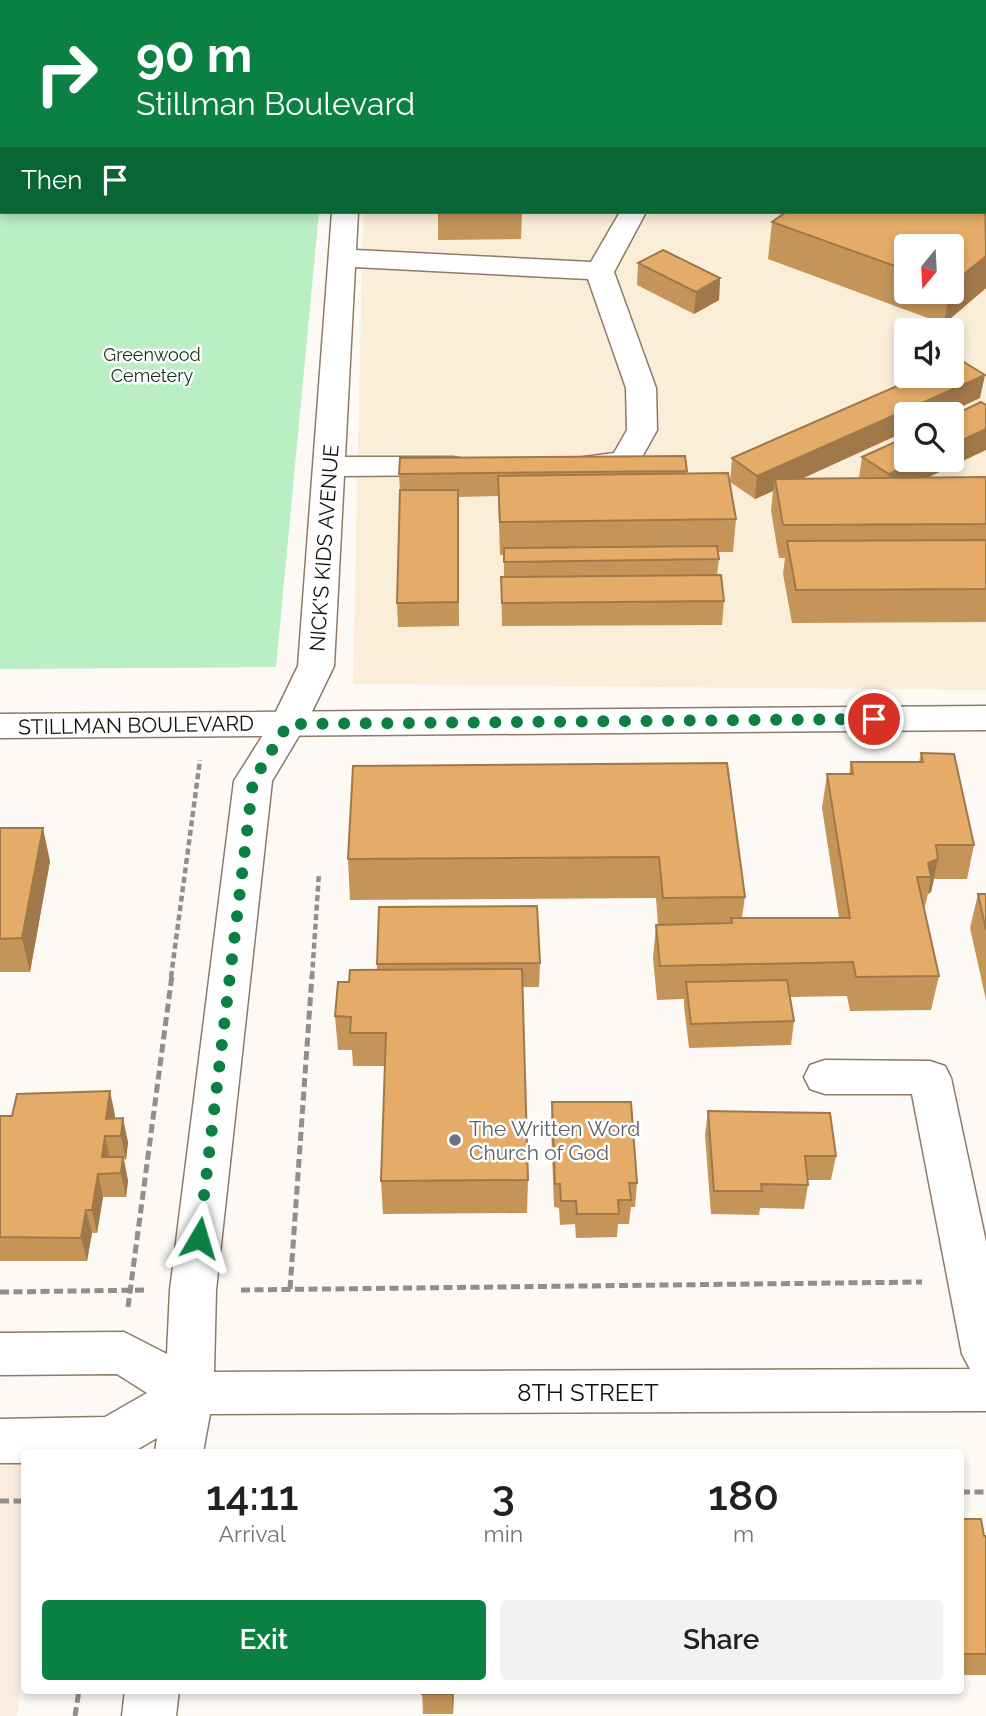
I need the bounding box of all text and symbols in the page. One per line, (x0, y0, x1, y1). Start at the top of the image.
text: 90 m (136, 26, 252, 83)
icon: right (21, 28, 112, 119)
text: Stillman Boulevard (136, 85, 415, 122)
icon: arrive (96, 161, 134, 199)
text: Then (21, 165, 82, 195)
north arrow (894, 234, 964, 304)
map controls (894, 234, 964, 472)
button: sound (894, 318, 964, 388)
park label: Greenwood Cemetery (103, 344, 201, 386)
button: search (894, 402, 964, 472)
street label: NICK'S KIDS AVENUE (304, 444, 344, 652)
pin (844, 689, 904, 749)
icon: arrive (855, 700, 893, 738)
street label: STILLMAN BOULEVARD (18, 710, 254, 740)
place label: The Written Word Church of God (469, 1116, 640, 1165)
marker: The Written Word Church of God (447, 1132, 463, 1148)
position arrow (162, 1201, 236, 1275)
street label: 8TH STREET (517, 1378, 659, 1407)
text: 14:11 (206, 1471, 298, 1520)
text: 3 (492, 1471, 515, 1520)
text: 180 (708, 1471, 779, 1520)
text: Arrival (219, 1520, 286, 1547)
text: min (484, 1520, 523, 1547)
text: m (733, 1520, 754, 1547)
button: Exit (42, 1600, 486, 1680)
button: Share (500, 1600, 943, 1680)

